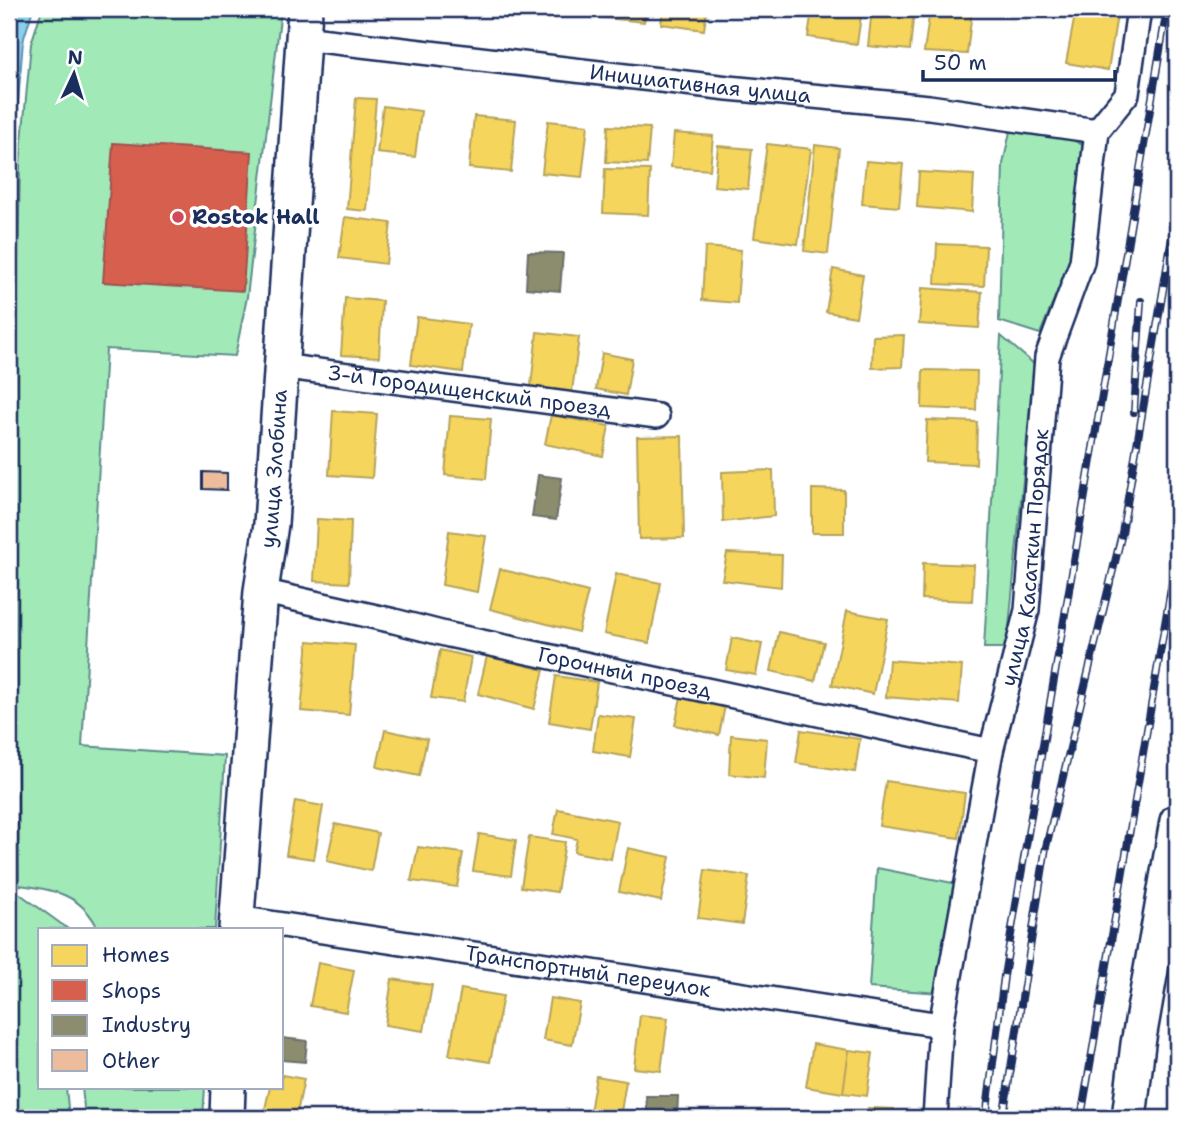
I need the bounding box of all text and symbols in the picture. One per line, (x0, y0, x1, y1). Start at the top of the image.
north arrow (38, 38, 108, 108)
scale bar (923, 38, 1116, 82)
text: N (67, 45, 84, 71)
text: 50 m (934, 49, 987, 77)
street label: Инициативная улица (588, 58, 812, 110)
place label: Rostok Hall (192, 203, 320, 231)
marker: Rostok Hall (170, 209, 186, 225)
street label: 3-й Городищенский проезд (326, 358, 613, 424)
street label: улица Злобина (254, 389, 294, 550)
street label: улица Касаткин Порядок (994, 428, 1055, 689)
street label: Горочный проезд (535, 640, 715, 705)
legend (38, 928, 284, 1088)
street label: Транспортный переулок (463, 939, 713, 1004)
text: Homes (102, 941, 170, 969)
text: Shops (102, 977, 161, 1005)
text: Industry (102, 1011, 191, 1039)
text: Other (102, 1047, 160, 1075)

